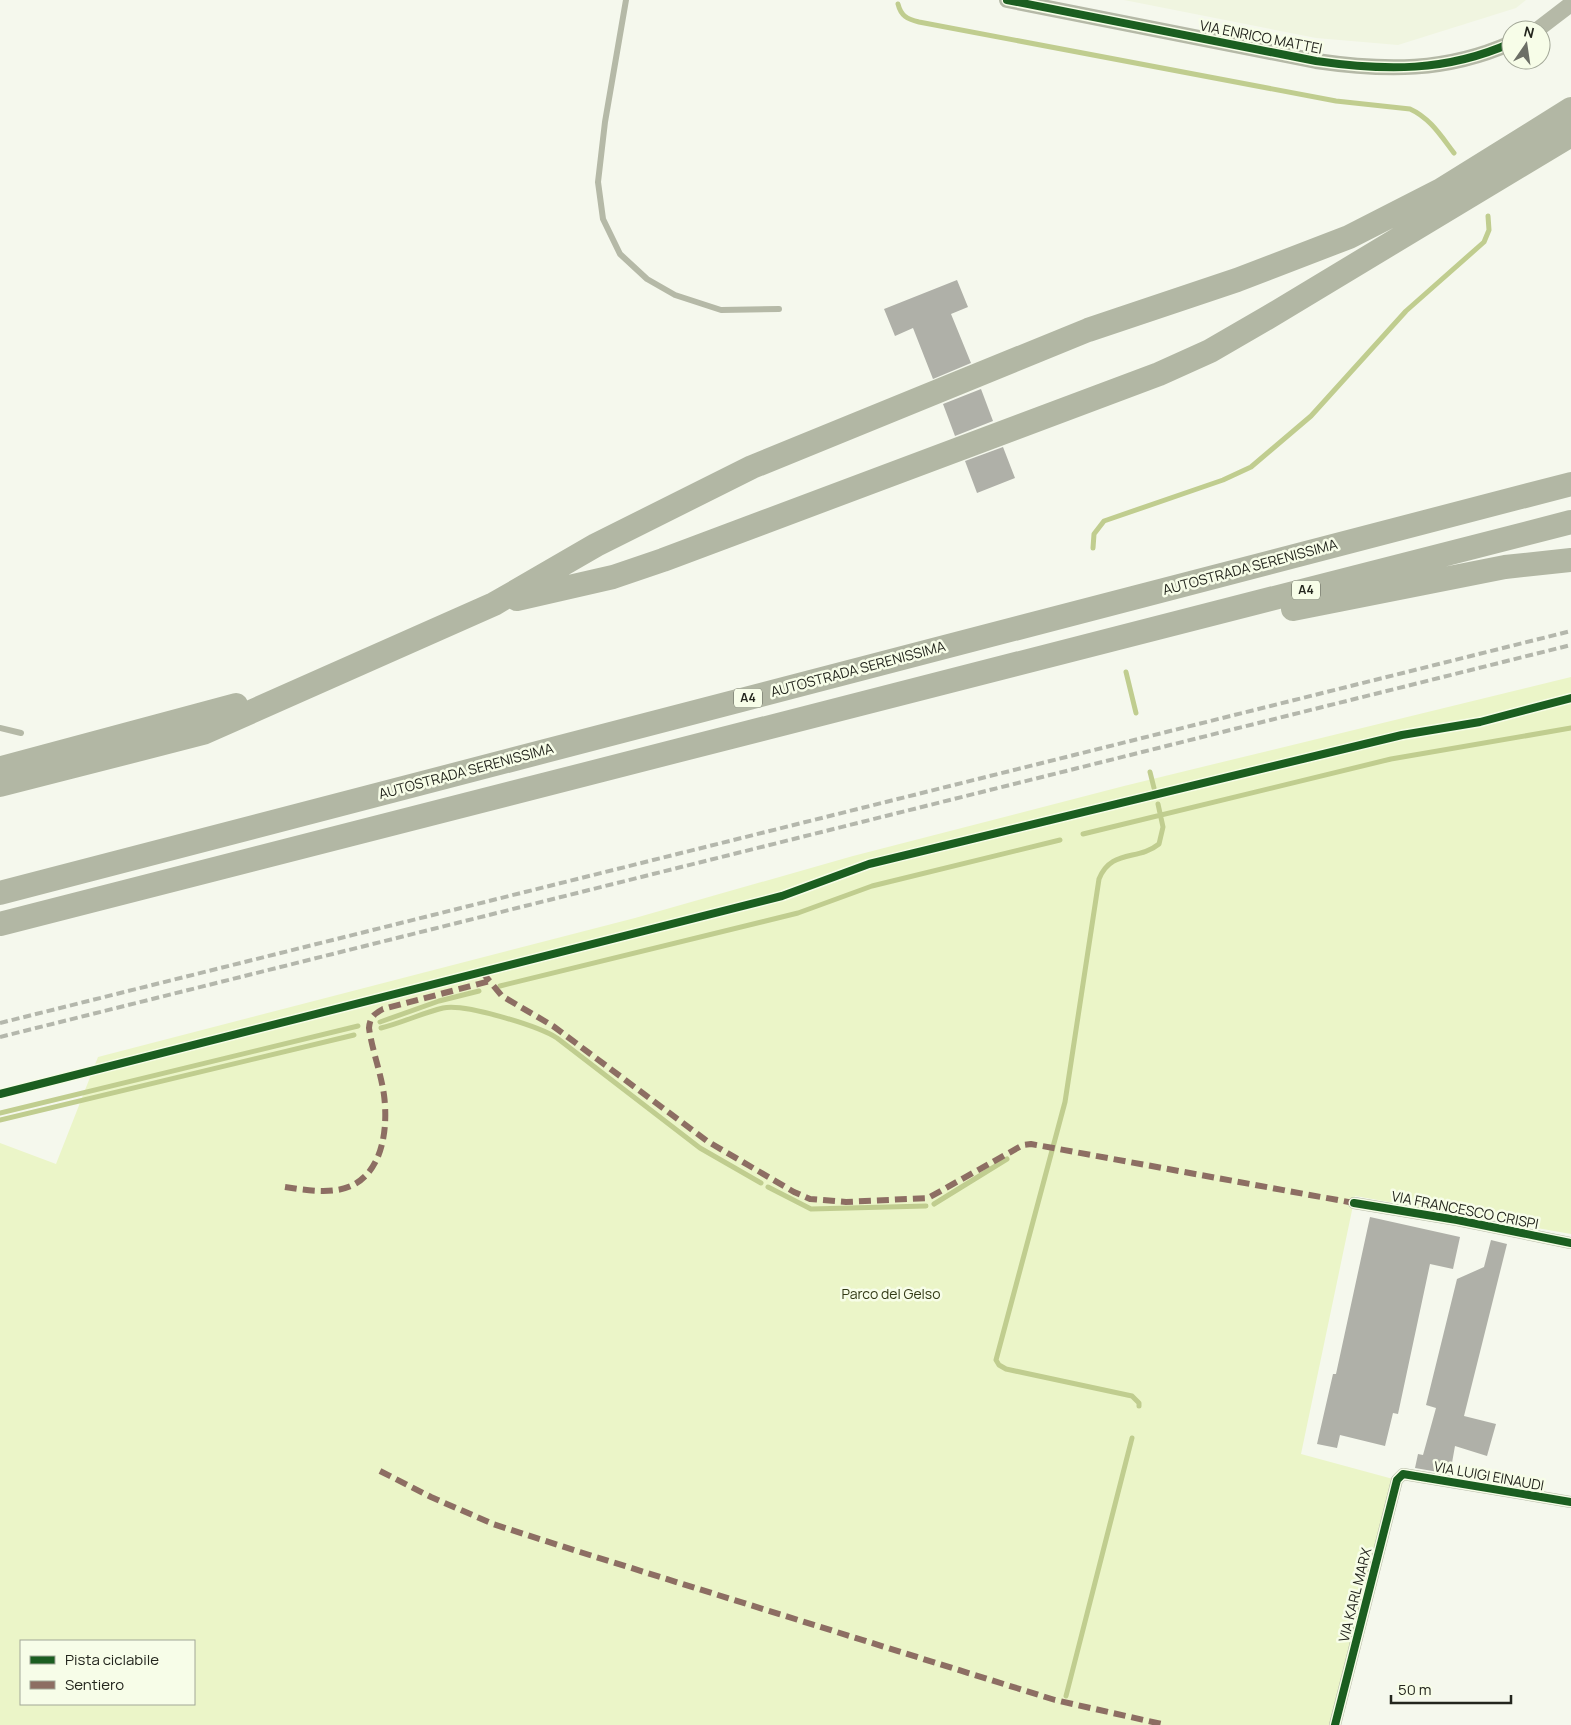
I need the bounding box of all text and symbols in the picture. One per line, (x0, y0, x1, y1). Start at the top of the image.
street label: VIA ENRICO MATTEI (1198, 15, 1324, 58)
north arrow (1501, 20, 1551, 70)
text: N (1522, 21, 1536, 42)
street label: AUTOSTRADA SERENISSIMA (1160, 534, 1339, 599)
road number: A4 (1292, 580, 1320, 600)
street label: AUTOSTRADA SERENISSIMA (768, 636, 947, 701)
road number: A4 (734, 688, 762, 708)
street label: AUTOSTRADA SERENISSIMA (376, 738, 555, 803)
street label: VIA FRANCESCO CRISPI (1390, 1186, 1540, 1233)
park label: Parco del Gelso (842, 1284, 940, 1303)
street label: VIA LUIGI EINAUDI (1433, 1456, 1546, 1495)
street label: VIA KARL MARX (1334, 1545, 1376, 1644)
legend (20, 1640, 195, 1705)
text: Pista ciclabile (65, 1649, 159, 1670)
scale bar (1391, 1672, 1511, 1704)
text: Sentiero (65, 1674, 124, 1695)
text: 50 m (1398, 1679, 1432, 1700)

